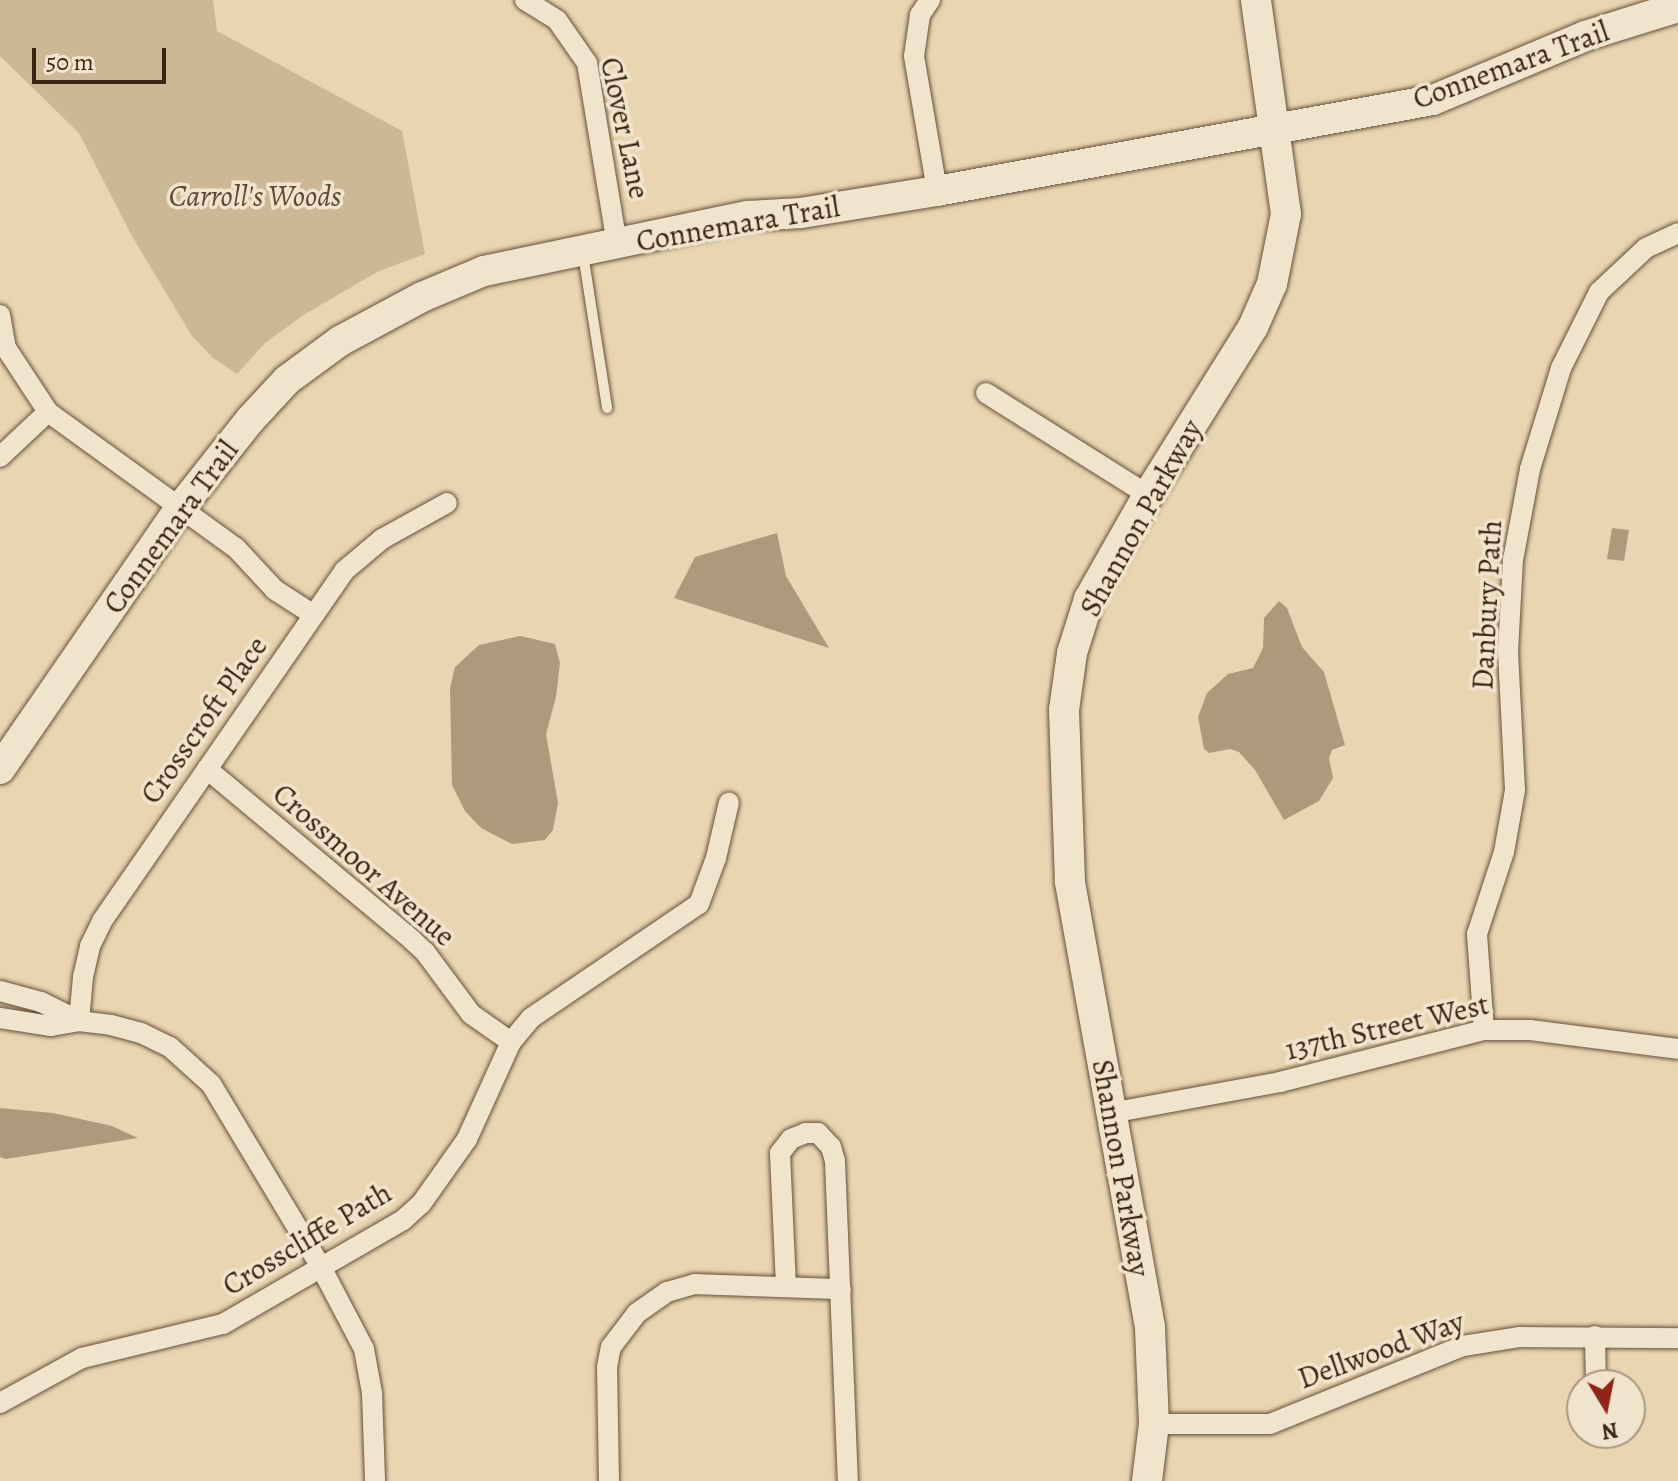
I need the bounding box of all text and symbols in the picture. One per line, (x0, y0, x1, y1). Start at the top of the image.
street label: Connemara Trail (1408, 13, 1614, 117)
scale bar (36, 32, 170, 82)
text: 50 m (46, 46, 94, 78)
street label: Clover Lane (592, 54, 658, 202)
park label: Carroll's Woods (169, 178, 341, 214)
street label: Connemara Trail (633, 188, 843, 260)
street label: Shannon Parkway (1072, 413, 1210, 623)
street label: Connemara Trail (96, 433, 246, 621)
street label: Danbury Path (1465, 519, 1509, 691)
street label: Crosscroft Place (133, 629, 275, 811)
street label: Crossmoor Avenue (265, 776, 463, 954)
street label: 137th Street West (1282, 986, 1492, 1068)
street label: Shannon Parkway (1084, 1057, 1158, 1279)
street label: Crosscliffe Path (216, 1175, 398, 1303)
street label: Dellwood Way (1293, 1303, 1469, 1397)
north arrow (1566, 1369, 1646, 1449)
text: N (1599, 1415, 1620, 1447)

